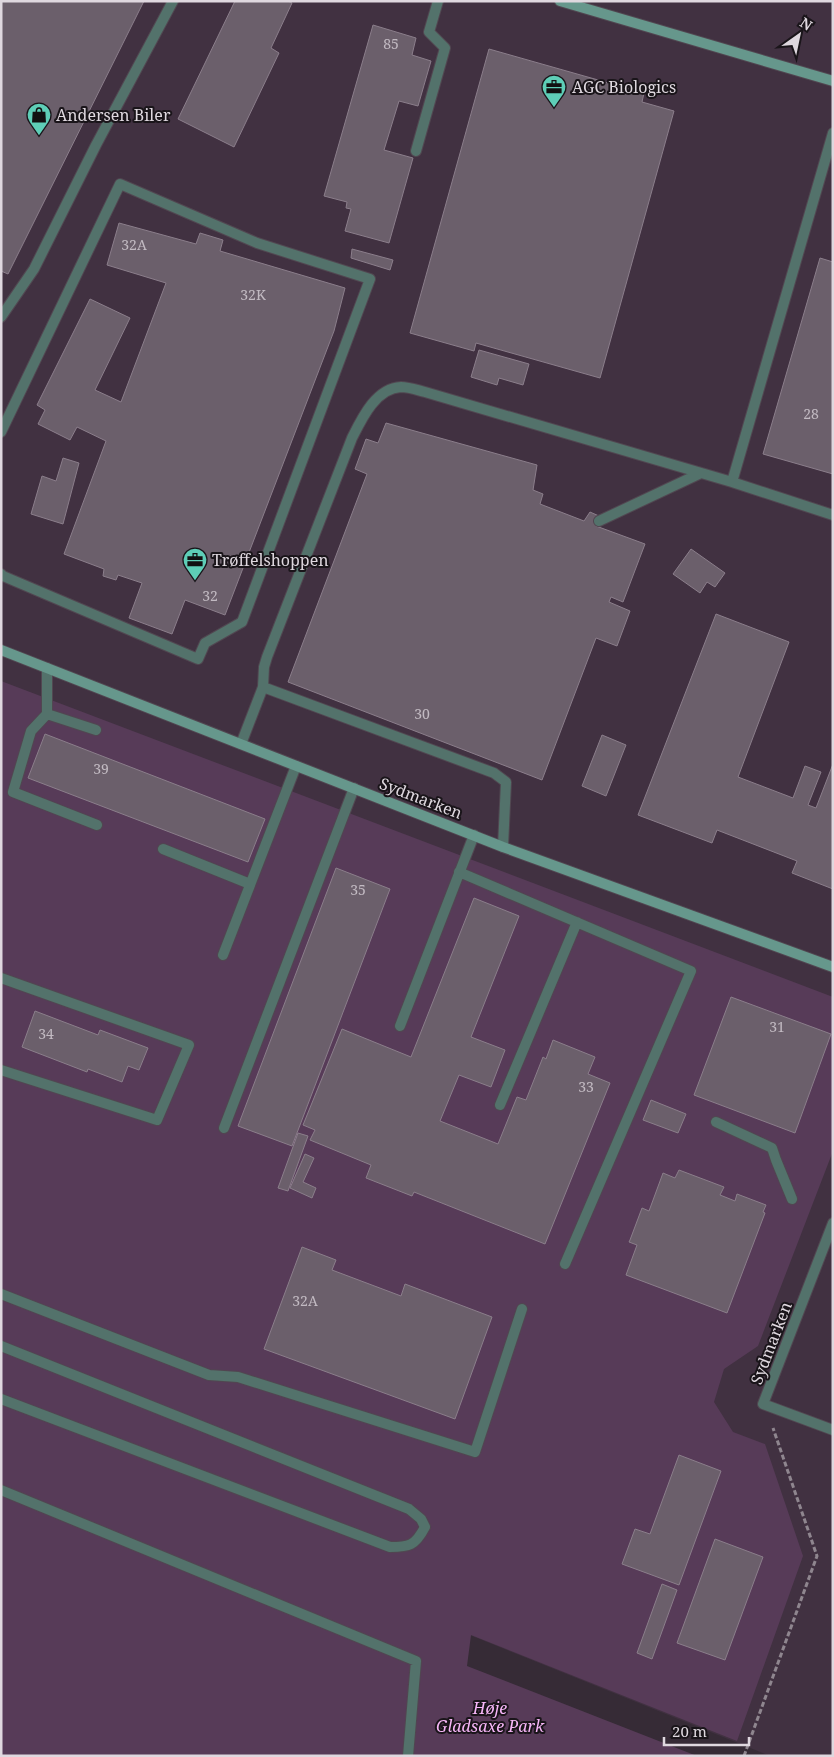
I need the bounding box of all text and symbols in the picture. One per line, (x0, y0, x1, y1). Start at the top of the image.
north arrow (774, 10, 824, 60)
text: N (797, 13, 816, 35)
house number: 85 (383, 34, 399, 53)
office icon: AGC Biologics (541, 74, 567, 108)
place label: AGC Biologics (572, 76, 676, 98)
shop icon: Andersen Biler (26, 102, 52, 136)
place label: Andersen Biler (56, 104, 171, 126)
house number: 32A (121, 235, 147, 254)
house number: 32K (240, 285, 266, 304)
house number: 28 (803, 404, 819, 423)
office icon: Trøffelshoppen (182, 547, 208, 581)
place label: Trøffelshoppen (212, 549, 329, 571)
house number: 32 (202, 586, 218, 605)
house number: 30 (414, 704, 430, 723)
house number: 39 (93, 759, 109, 778)
street label: Sydmarken (377, 772, 465, 824)
house number: 35 (350, 880, 366, 899)
house number: 31 (769, 1017, 785, 1036)
house number: 34 (38, 1024, 54, 1043)
house number: 33 (578, 1077, 594, 1096)
house number: 32A (292, 1291, 318, 1310)
street label: Sydmarken (745, 1299, 797, 1387)
park label: Høje Gladsaxe Park (436, 1697, 545, 1737)
scale bar (664, 1714, 749, 1746)
text: 20 m (672, 1721, 707, 1741)

